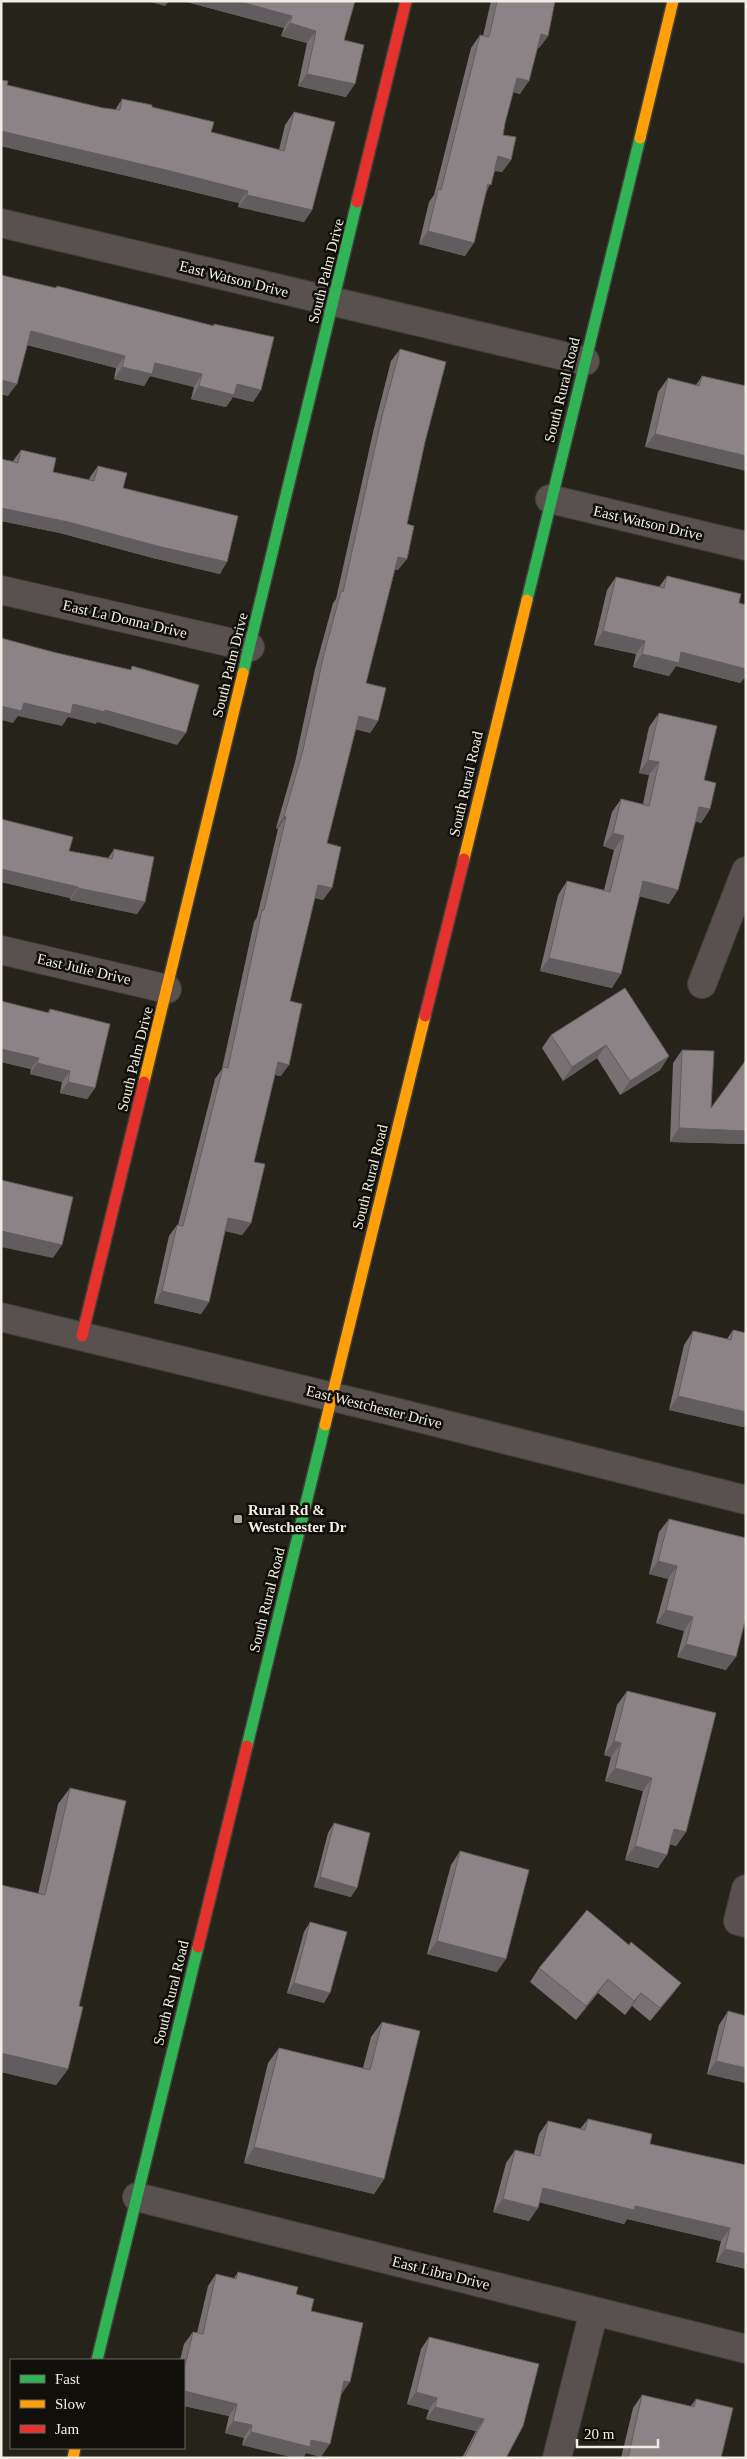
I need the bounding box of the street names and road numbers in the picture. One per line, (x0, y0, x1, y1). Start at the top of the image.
street label: South Palm Drive (305, 217, 347, 325)
street label: East Watson Drive (178, 258, 291, 300)
street label: South Rural Road (541, 335, 583, 444)
street label: East Watson Drive (592, 503, 705, 543)
street label: East La Donna Drive (61, 597, 189, 641)
street label: South Palm Drive (209, 611, 251, 719)
street label: South Rural Road (446, 729, 486, 838)
street label: East Julie Drive (36, 950, 133, 988)
street label: South Palm Drive (114, 1005, 156, 1113)
street label: South Rural Road (349, 1122, 391, 1231)
street label: East Westchester Drive (304, 1382, 444, 1432)
street label: South Rural Road (246, 1545, 288, 1654)
street label: South Rural Road (150, 1938, 192, 2047)
street label: East Libra Drive (391, 2253, 492, 2293)

